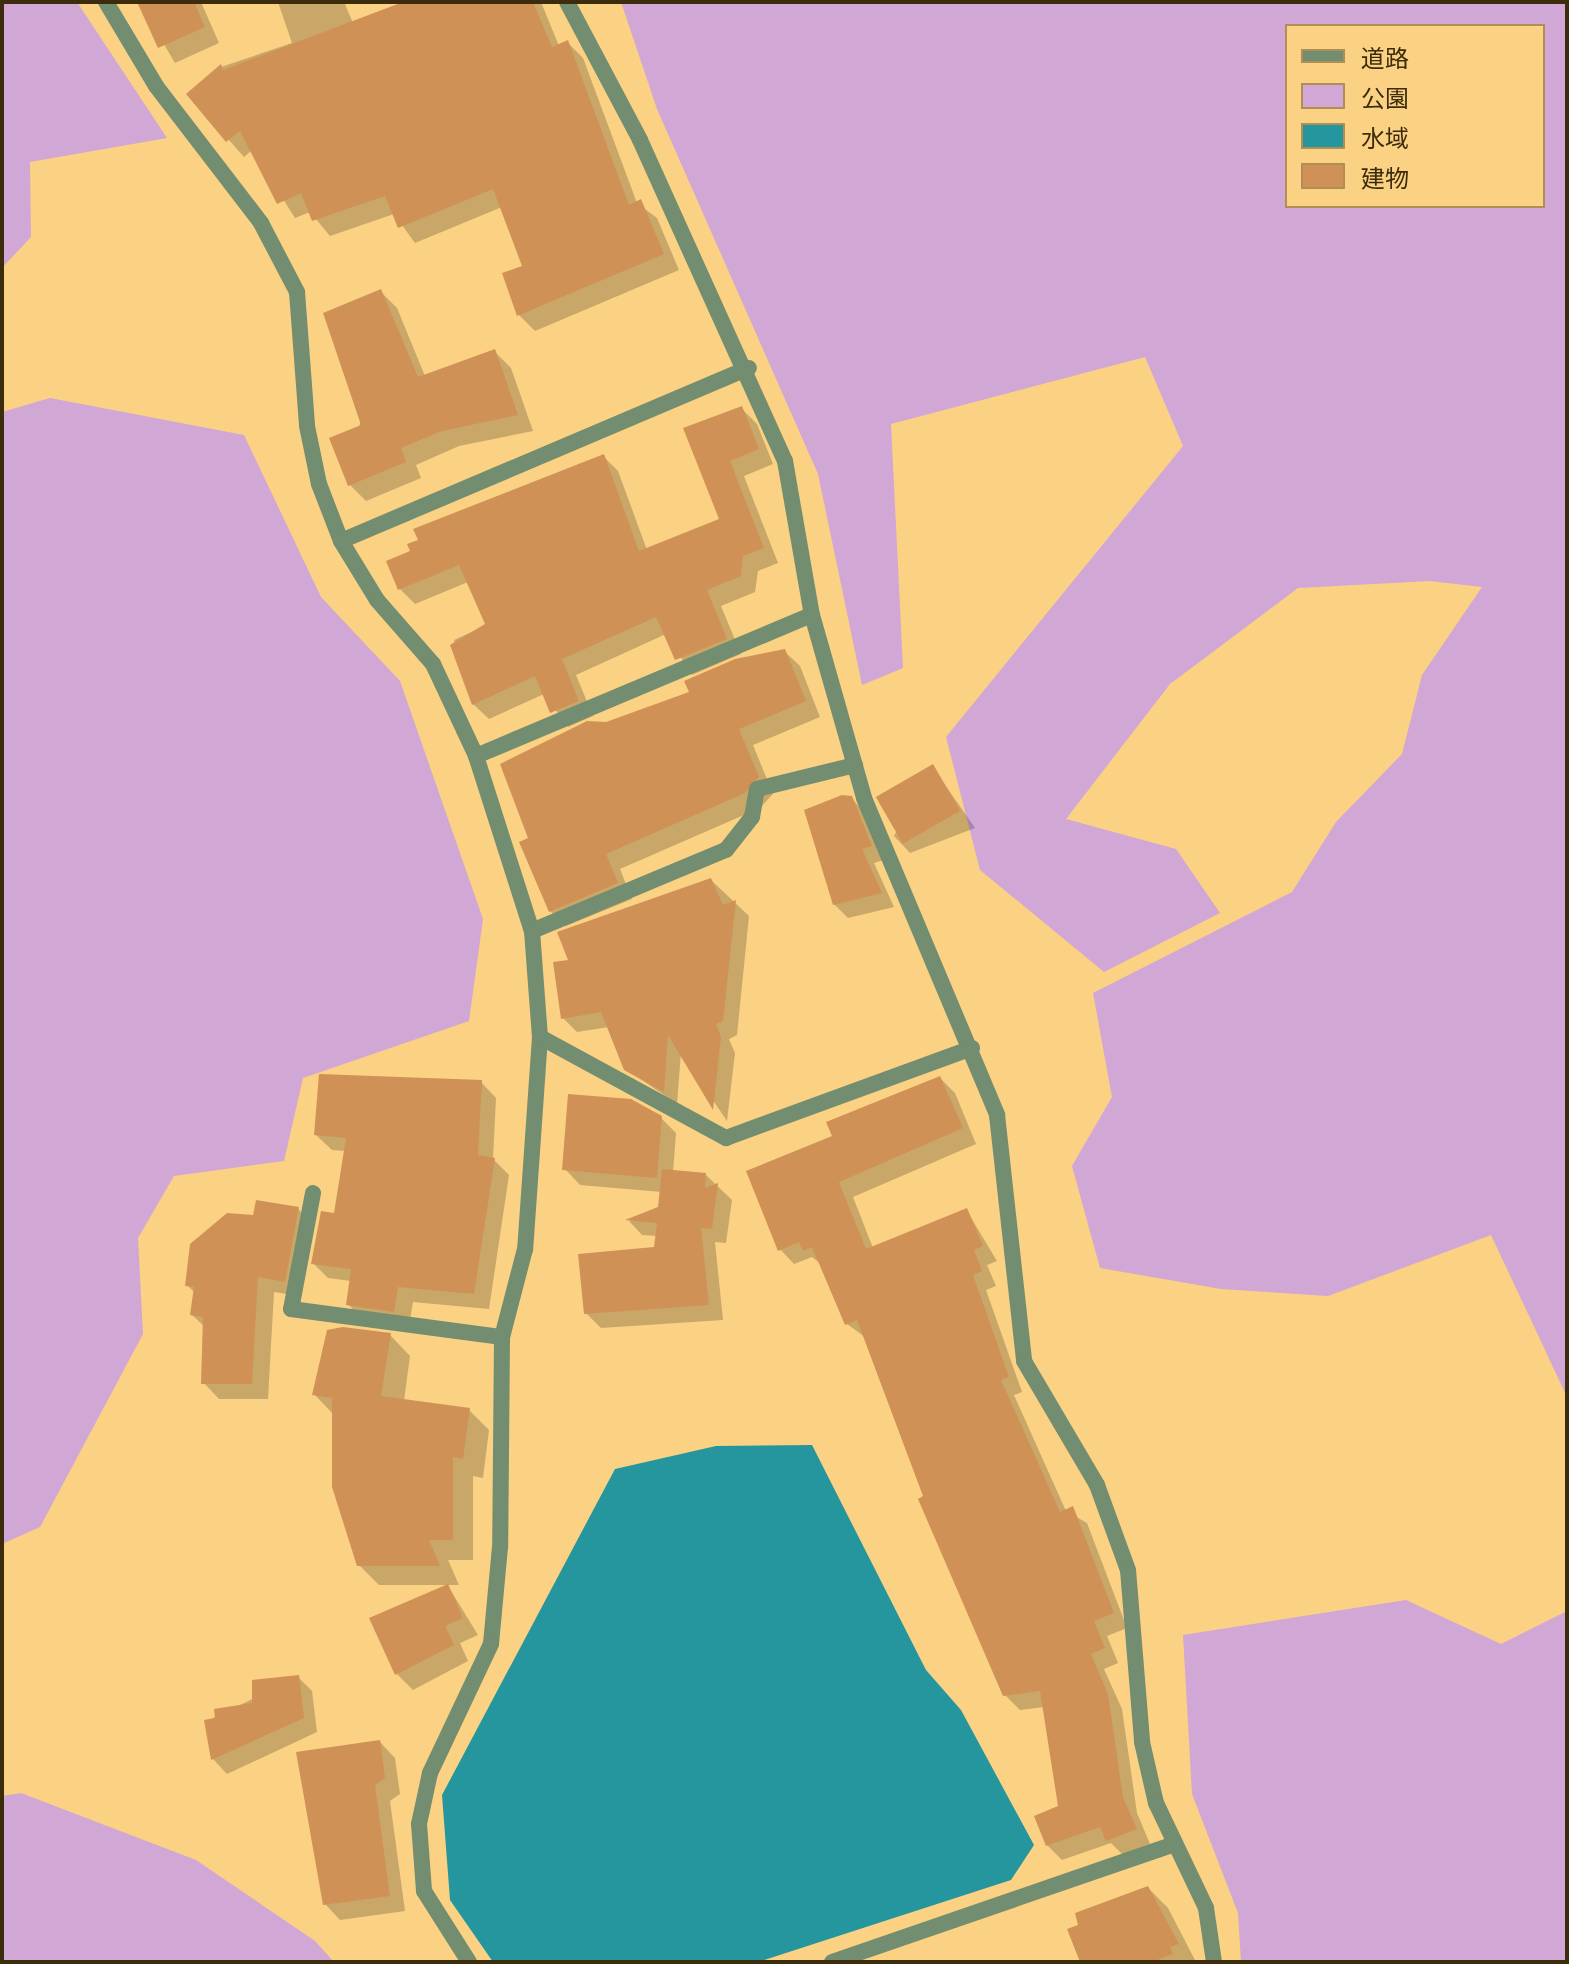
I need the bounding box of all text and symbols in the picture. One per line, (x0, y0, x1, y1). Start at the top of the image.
legend (1285, 24, 1545, 208)
text: 道路 (1361, 41, 1409, 73)
text: 公園 (1361, 81, 1409, 113)
text: 水域 (1361, 121, 1409, 153)
text: 建物 (1361, 161, 1409, 193)

